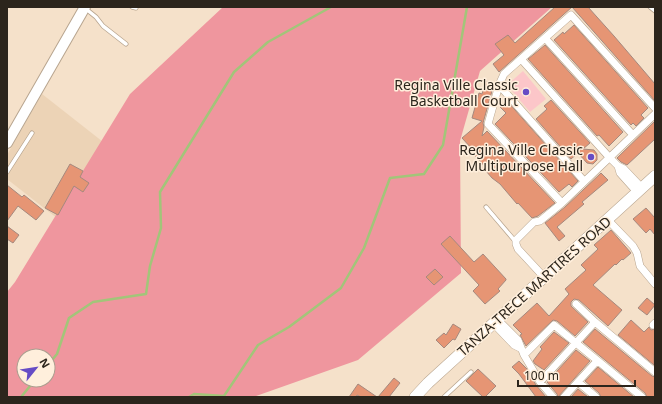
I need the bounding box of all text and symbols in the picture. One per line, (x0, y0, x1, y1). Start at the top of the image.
place label: Regina Ville Classic Basketball Court (394, 75, 518, 110)
marker: Regina Ville Classic Basketball Court (521, 87, 531, 97)
place label: Regina Ville Classic Multipurpose Hall (459, 140, 583, 175)
marker: Regina Ville Classic Multipurpose Hall (586, 152, 596, 162)
street label: TANZA-TRECE MARTIRES ROAD (453, 212, 615, 360)
north arrow (16, 348, 56, 388)
text: N (36, 355, 54, 370)
scale bar (518, 362, 635, 388)
text: 100 m (524, 367, 559, 384)

